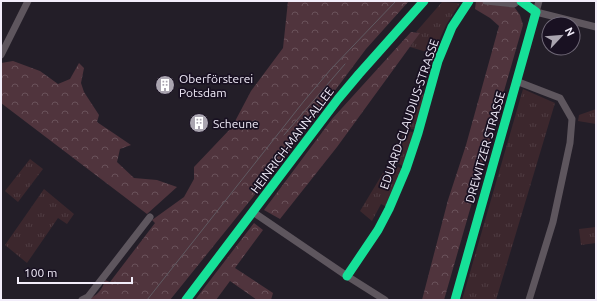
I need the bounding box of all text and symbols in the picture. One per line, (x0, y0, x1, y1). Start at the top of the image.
north arrow (541, 16, 581, 56)
text: N (563, 25, 577, 38)
street label: EDUARD-CLAUDIUS-STRASSE (377, 37, 441, 191)
place label: Oberförsterei Potsdam (179, 72, 253, 99)
building icon: Oberförsterei Potsdam (154, 74, 176, 96)
street label: HEINRICH-MANN-ALLEE (248, 84, 336, 195)
street label: DREWITZER STRASSE (463, 90, 507, 204)
building icon: Scheune (188, 112, 210, 134)
place label: Scheune (213, 117, 259, 130)
scale bar (18, 259, 132, 285)
text: 100 m (24, 266, 57, 279)

